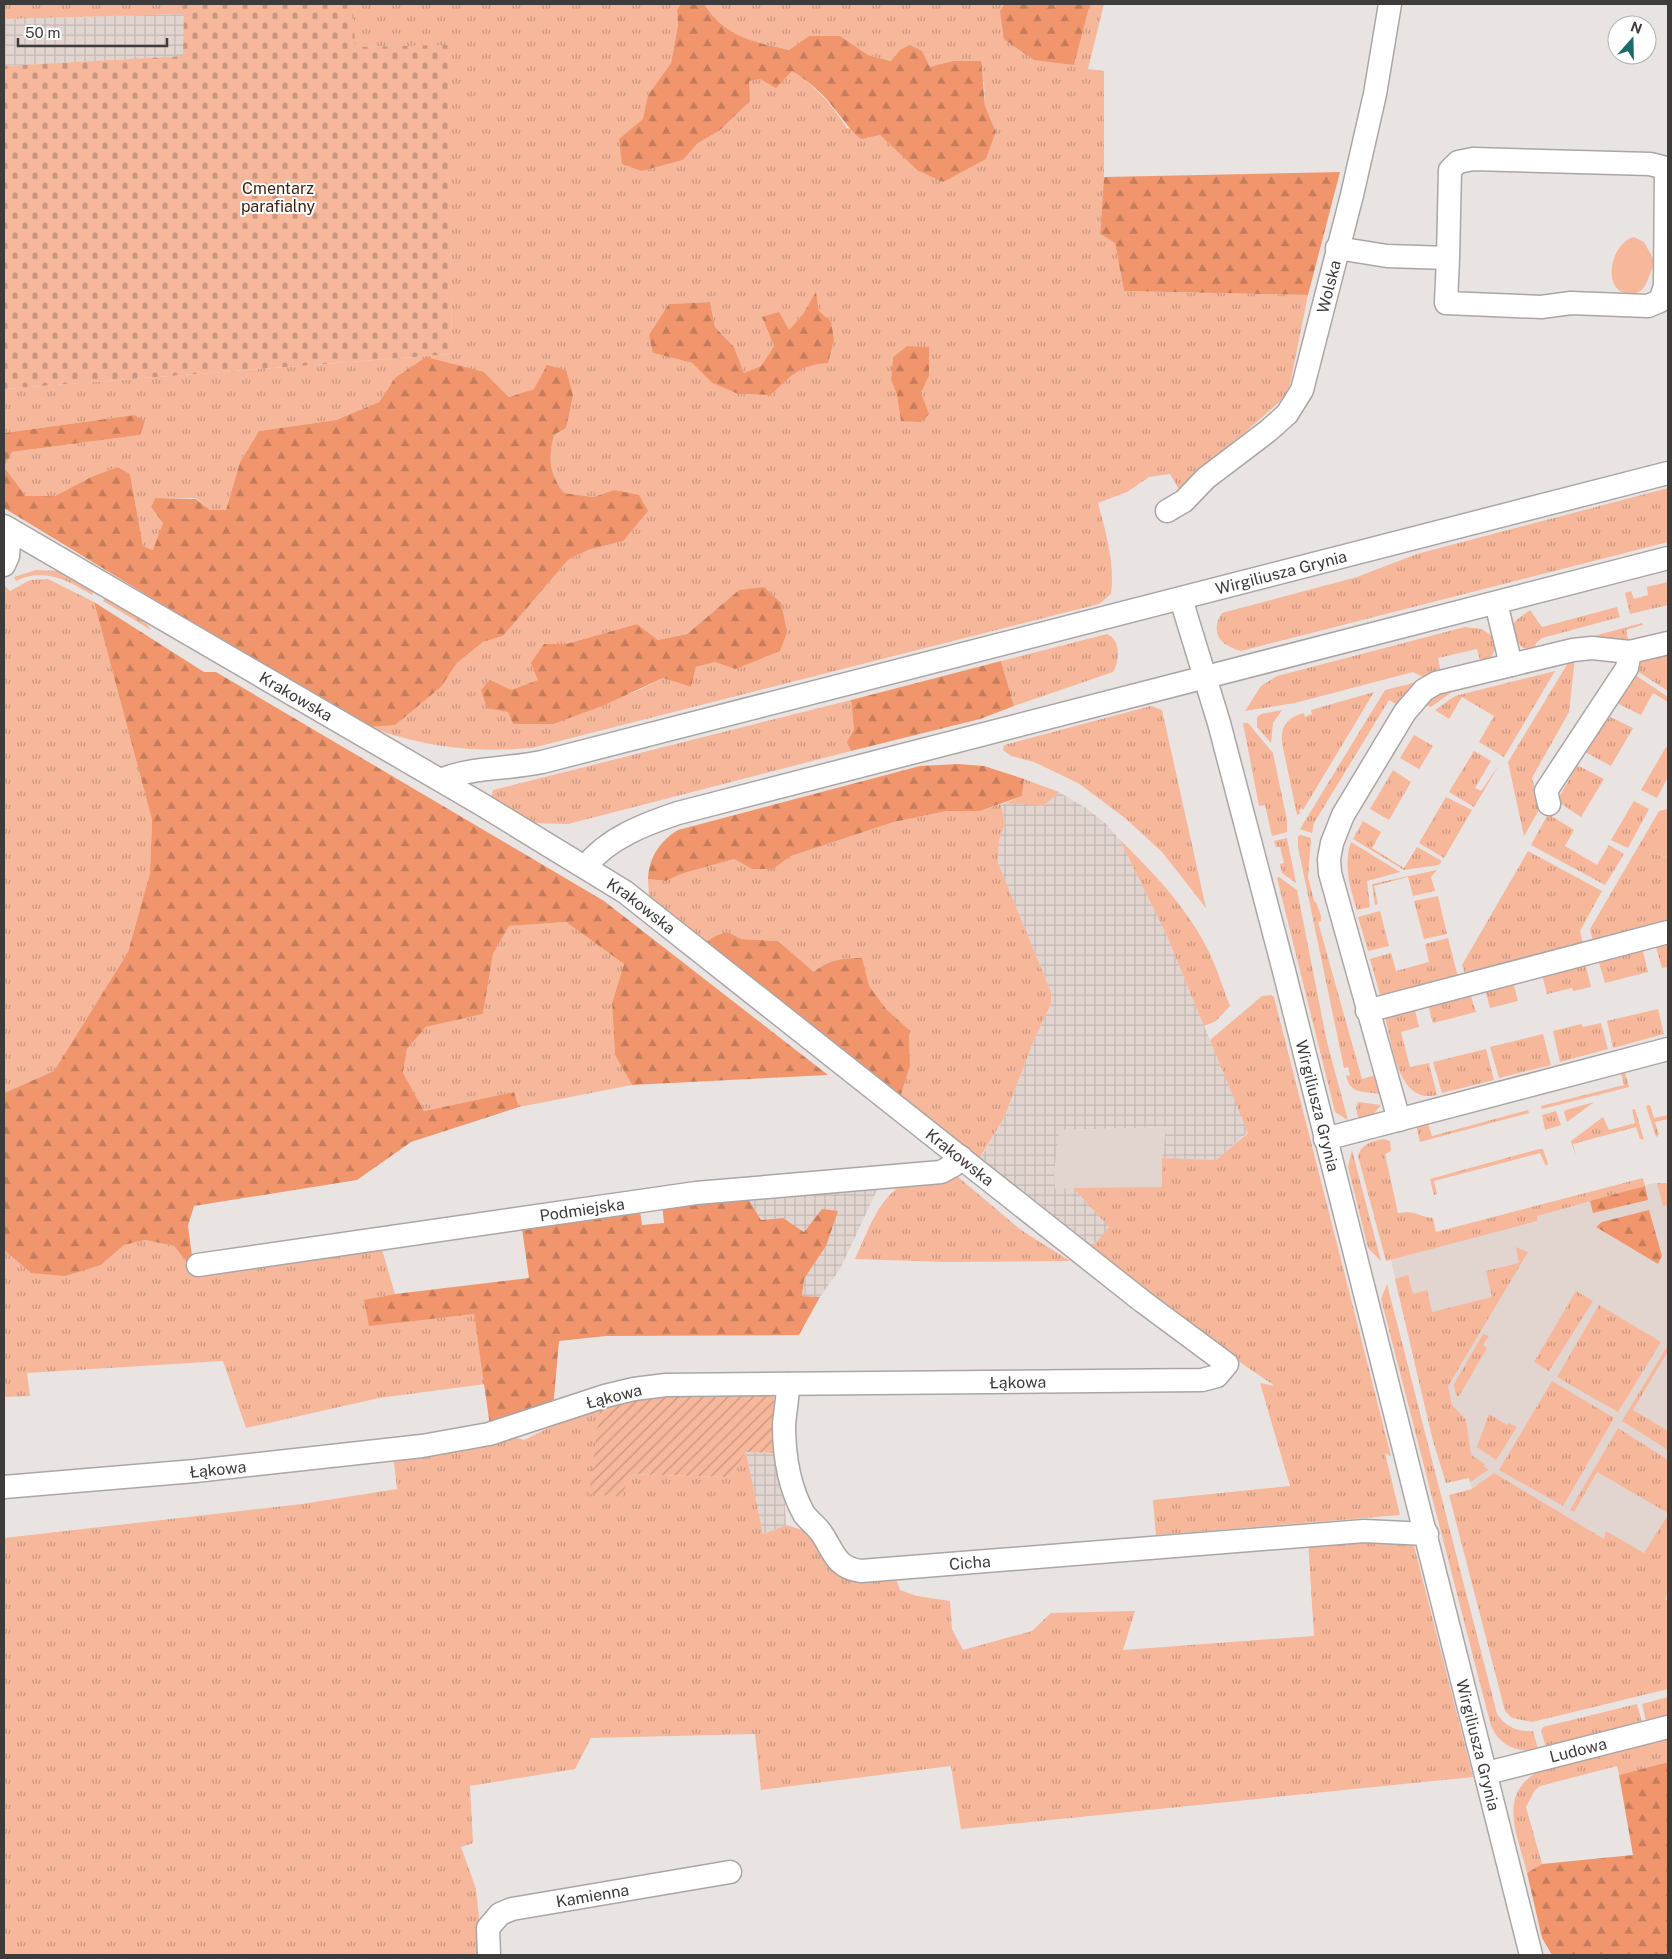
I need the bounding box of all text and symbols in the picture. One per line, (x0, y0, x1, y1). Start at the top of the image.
scale bar (18, 15, 166, 47)
north arrow (1607, 15, 1657, 65)
text: N (1629, 18, 1644, 37)
text: 50 m (25, 24, 60, 41)
park label: Cmentarz parafialny (241, 179, 316, 216)
street label: Wolska (1313, 258, 1345, 315)
street label: Wirgiliusza Grynia (1214, 547, 1349, 599)
street label: Krakowska (256, 668, 336, 725)
street label: Krakowska (603, 874, 679, 938)
street label: Wirgiliusza Grynia (1292, 1038, 1343, 1174)
street label: Krakowska (922, 1125, 997, 1190)
street label: Podmiejska (538, 1194, 626, 1226)
street label: Łąkowa (990, 1373, 1046, 1392)
street label: Łąkowa (584, 1380, 644, 1413)
street label: Łąkowa (189, 1457, 247, 1482)
street label: Cicha (948, 1552, 991, 1574)
street label: Wirgiliusza Grynia (1452, 1677, 1503, 1813)
street label: Ludowa (1548, 1734, 1609, 1767)
street label: Kamienna (554, 1880, 630, 1911)

